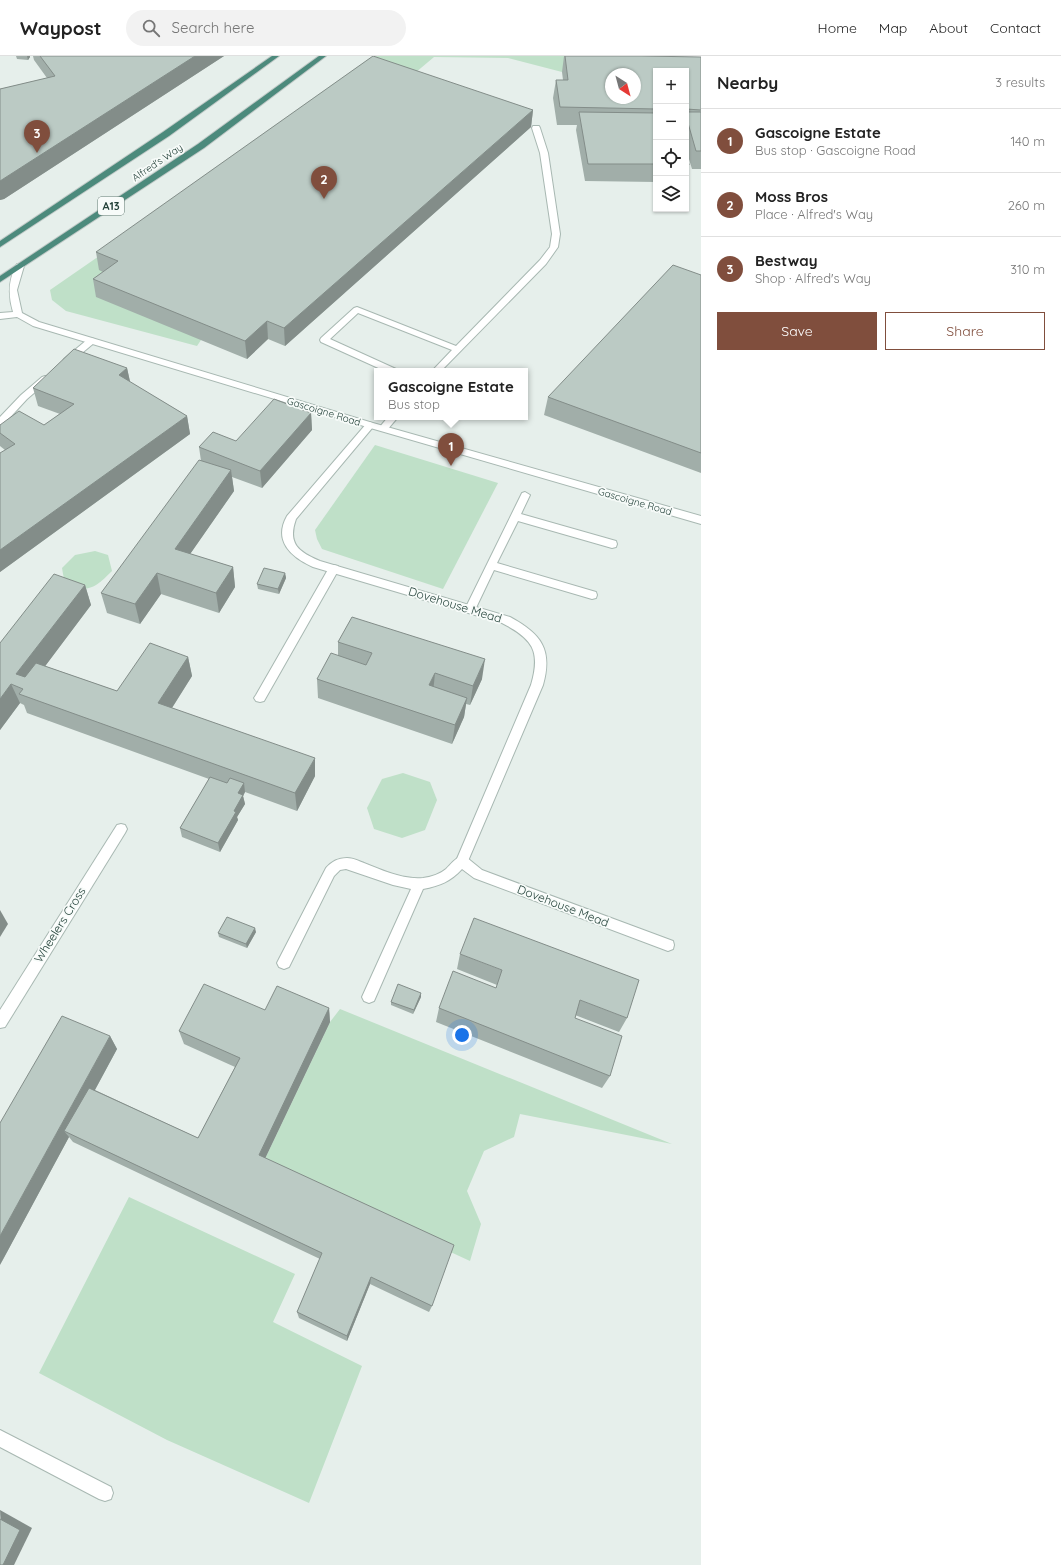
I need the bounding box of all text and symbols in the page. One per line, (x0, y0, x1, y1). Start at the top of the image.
search box (126, 10, 406, 46)
text: Waypost (20, 16, 102, 40)
icon: search (140, 17, 162, 39)
text: Search here (172, 18, 254, 37)
text: Home (818, 19, 857, 37)
text: Map (879, 19, 907, 37)
text: About (929, 19, 968, 37)
text: Contact (990, 19, 1041, 37)
north arrow (605, 68, 641, 104)
map controls (653, 68, 689, 212)
button: + (653, 68, 689, 104)
text: Nearby (717, 72, 778, 93)
text: 3 results (995, 74, 1045, 90)
button: − (653, 104, 689, 140)
pin: 3 (24, 120, 50, 153)
text: Gascoigne Estate (755, 123, 881, 142)
text: 1 (727, 133, 733, 149)
text: 140 m (1010, 133, 1045, 149)
button: locate (653, 140, 689, 176)
street label: Alfred's Way (129, 141, 185, 184)
text: Bus stop · Gascoigne Road (755, 142, 916, 158)
pin: 2 (311, 166, 337, 199)
button: layers (653, 176, 689, 212)
text: Moss Bros (755, 187, 828, 206)
road number: A13 (98, 197, 124, 215)
text: 2 (726, 197, 734, 213)
text: 260 m (1008, 197, 1045, 213)
text: Place · Alfred's Way (755, 206, 873, 222)
text: Bestway (755, 251, 817, 270)
text: 3 (727, 261, 733, 277)
text: 310 m (1010, 261, 1045, 277)
text: Shop · Alfred's Way (755, 270, 871, 286)
button: Save (717, 312, 877, 350)
button: Share (885, 312, 1045, 350)
popup (374, 368, 528, 420)
text: Gascoigne Estate (388, 377, 514, 396)
street label: Gascoigne Road (285, 394, 362, 429)
text: Bus stop (388, 396, 440, 412)
pin: 1 (438, 433, 464, 466)
street label: Gascoigne Road (596, 485, 673, 518)
street label: Dovehouse Mead (407, 583, 504, 626)
street label: Dovehouse Mead (515, 881, 611, 930)
street label: Wheelers Cross (31, 884, 89, 965)
your location (452, 1025, 472, 1045)

